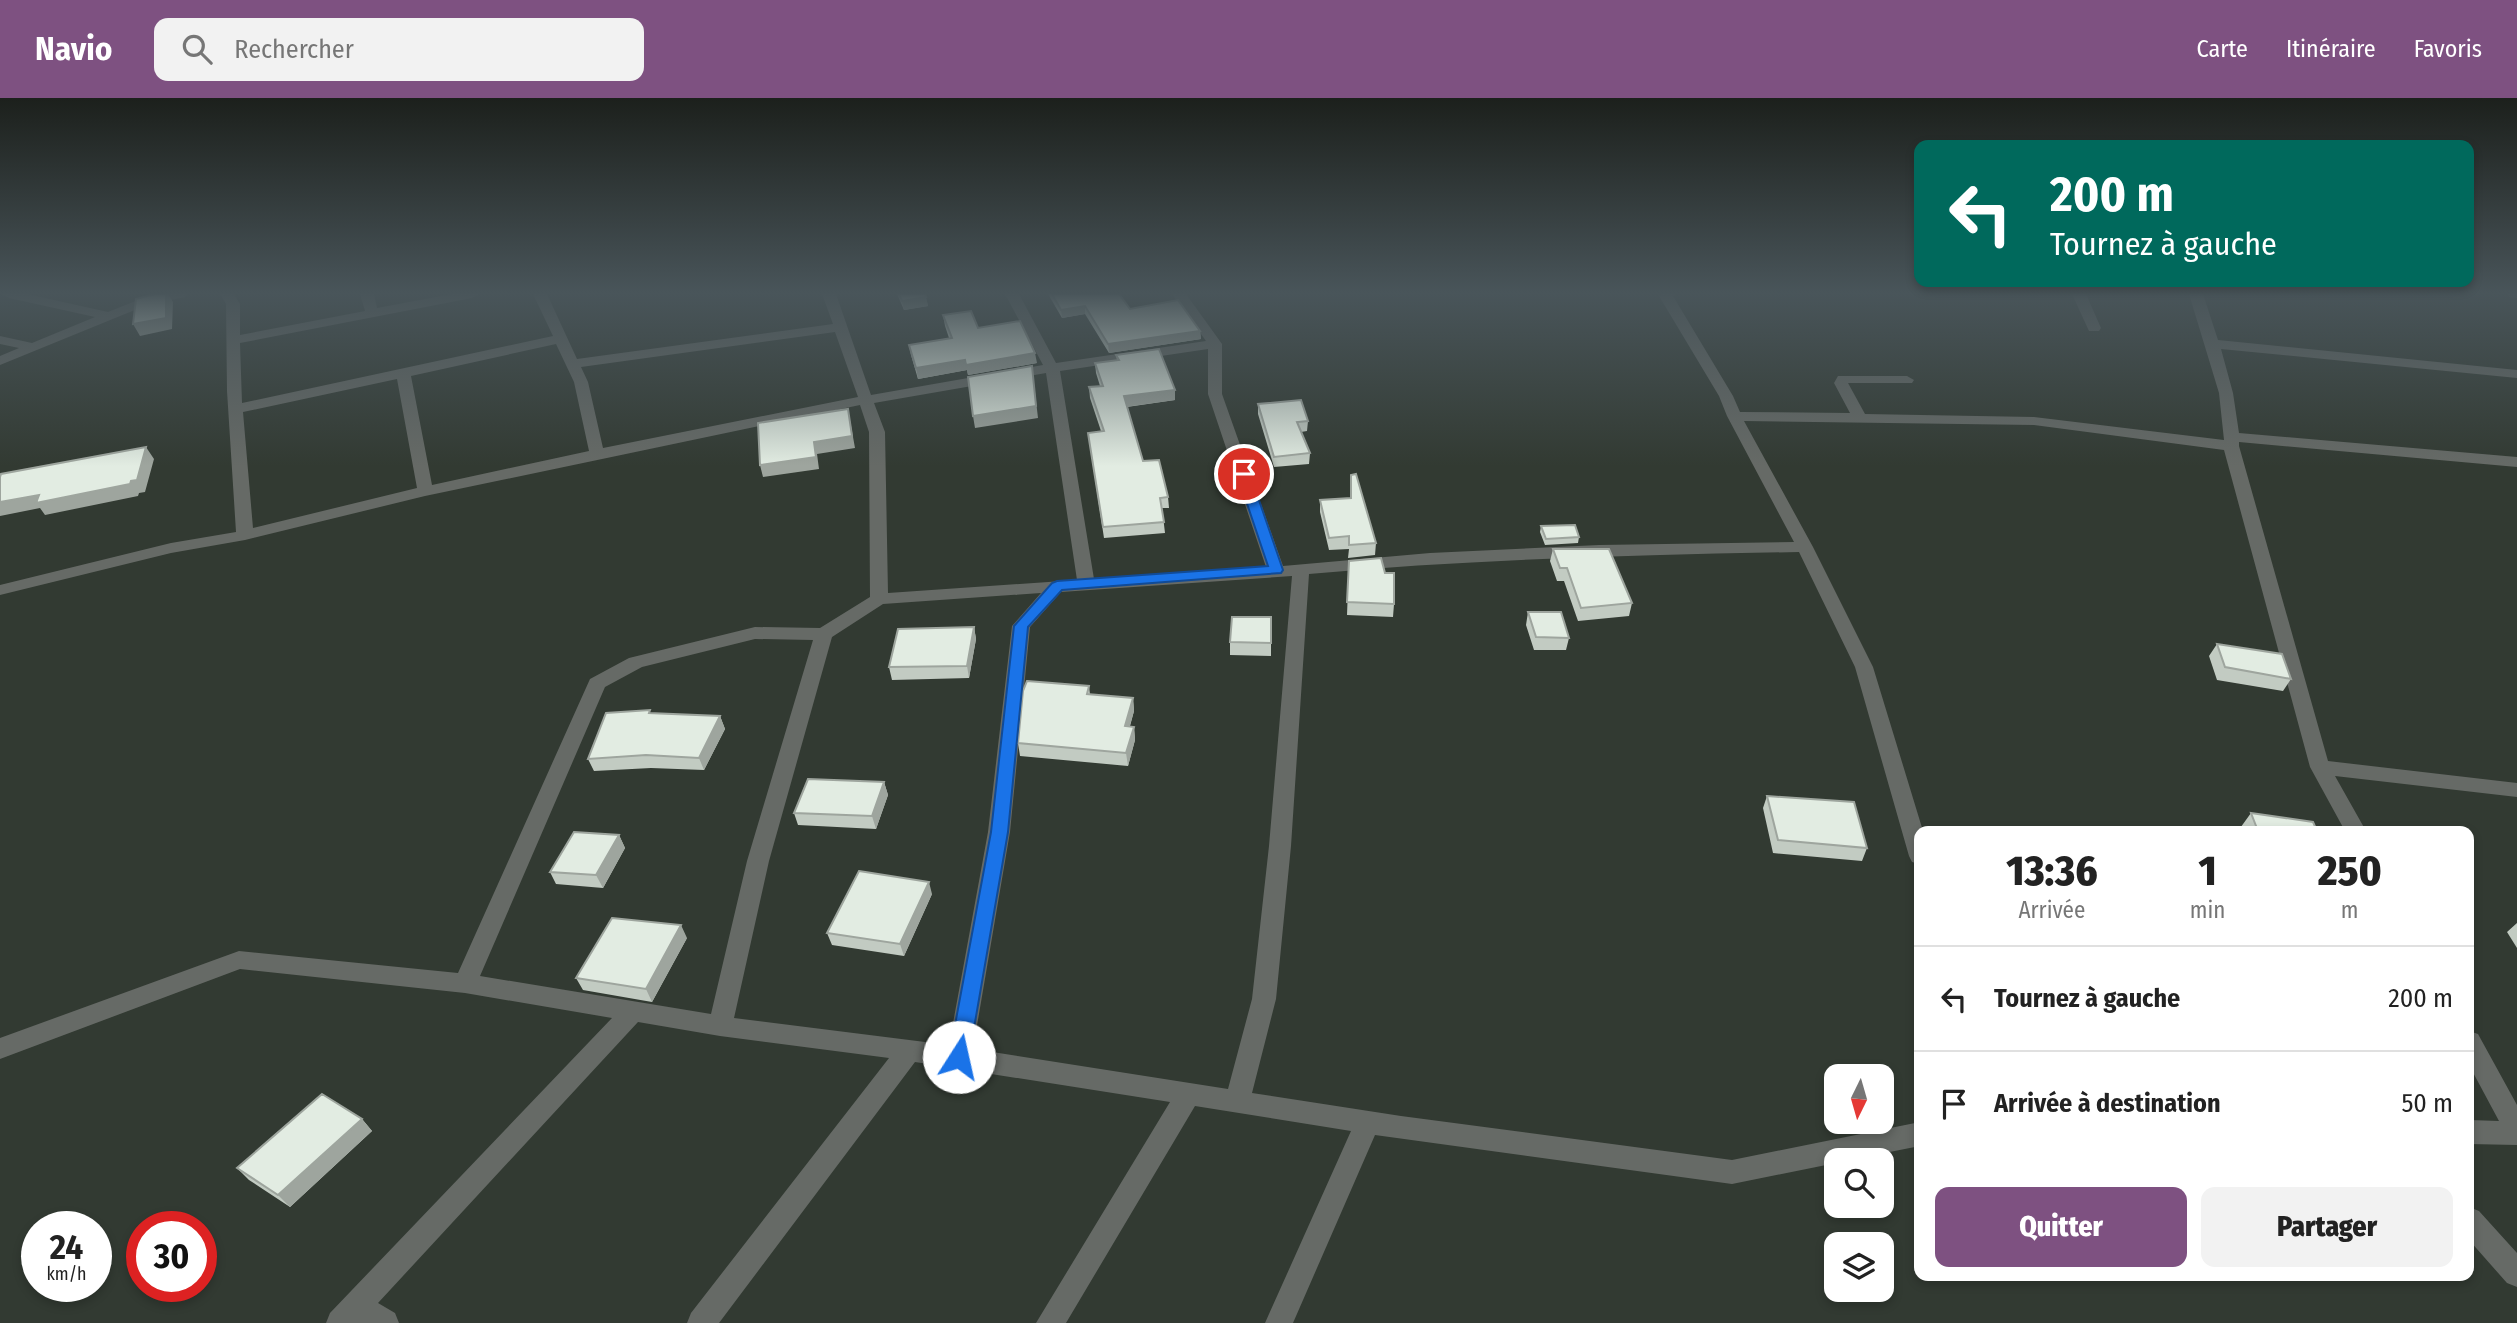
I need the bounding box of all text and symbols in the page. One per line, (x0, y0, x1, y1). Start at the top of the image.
search box (154, 18, 644, 81)
text: Navio (35, 29, 112, 69)
icon: search (178, 30, 216, 68)
text: Rechercher (234, 34, 354, 65)
text: Carte (2197, 35, 2248, 63)
text: Itinéraire (2286, 35, 2376, 63)
text: Favoris (2414, 35, 2482, 63)
text: 200 m (2050, 165, 2174, 224)
icon: left (1935, 168, 2026, 259)
text: Tournez à gauche (2050, 225, 2277, 263)
pin (1214, 444, 1274, 504)
icon: arrive (1225, 455, 1263, 493)
text: 13:36 (2006, 846, 2098, 896)
text: 1 (2199, 846, 2217, 896)
text: 250 (2318, 846, 2382, 896)
text: Arrivée (2018, 896, 2085, 924)
text: min (2190, 896, 2225, 924)
text: m (2341, 896, 2359, 924)
icon: left (1935, 980, 1973, 1018)
text: Tournez à gauche (1994, 983, 2180, 1014)
text: 200 m (2388, 983, 2453, 1014)
position arrow (922, 1020, 996, 1094)
north arrow (1824, 1064, 1894, 1134)
map controls (1824, 1064, 1894, 1302)
icon: arrive (1935, 1085, 1973, 1123)
text: Arrivée à destination (1994, 1088, 2221, 1119)
text: 50 m (2401, 1088, 2453, 1119)
button: search (1824, 1148, 1894, 1218)
button: Quitter (1935, 1187, 2187, 1267)
button: Partager (2201, 1187, 2453, 1267)
speed limit sign: 30 (126, 1211, 217, 1302)
text: 24 (50, 1226, 83, 1268)
button: layers (1824, 1232, 1894, 1302)
text: km/h (46, 1263, 87, 1285)

